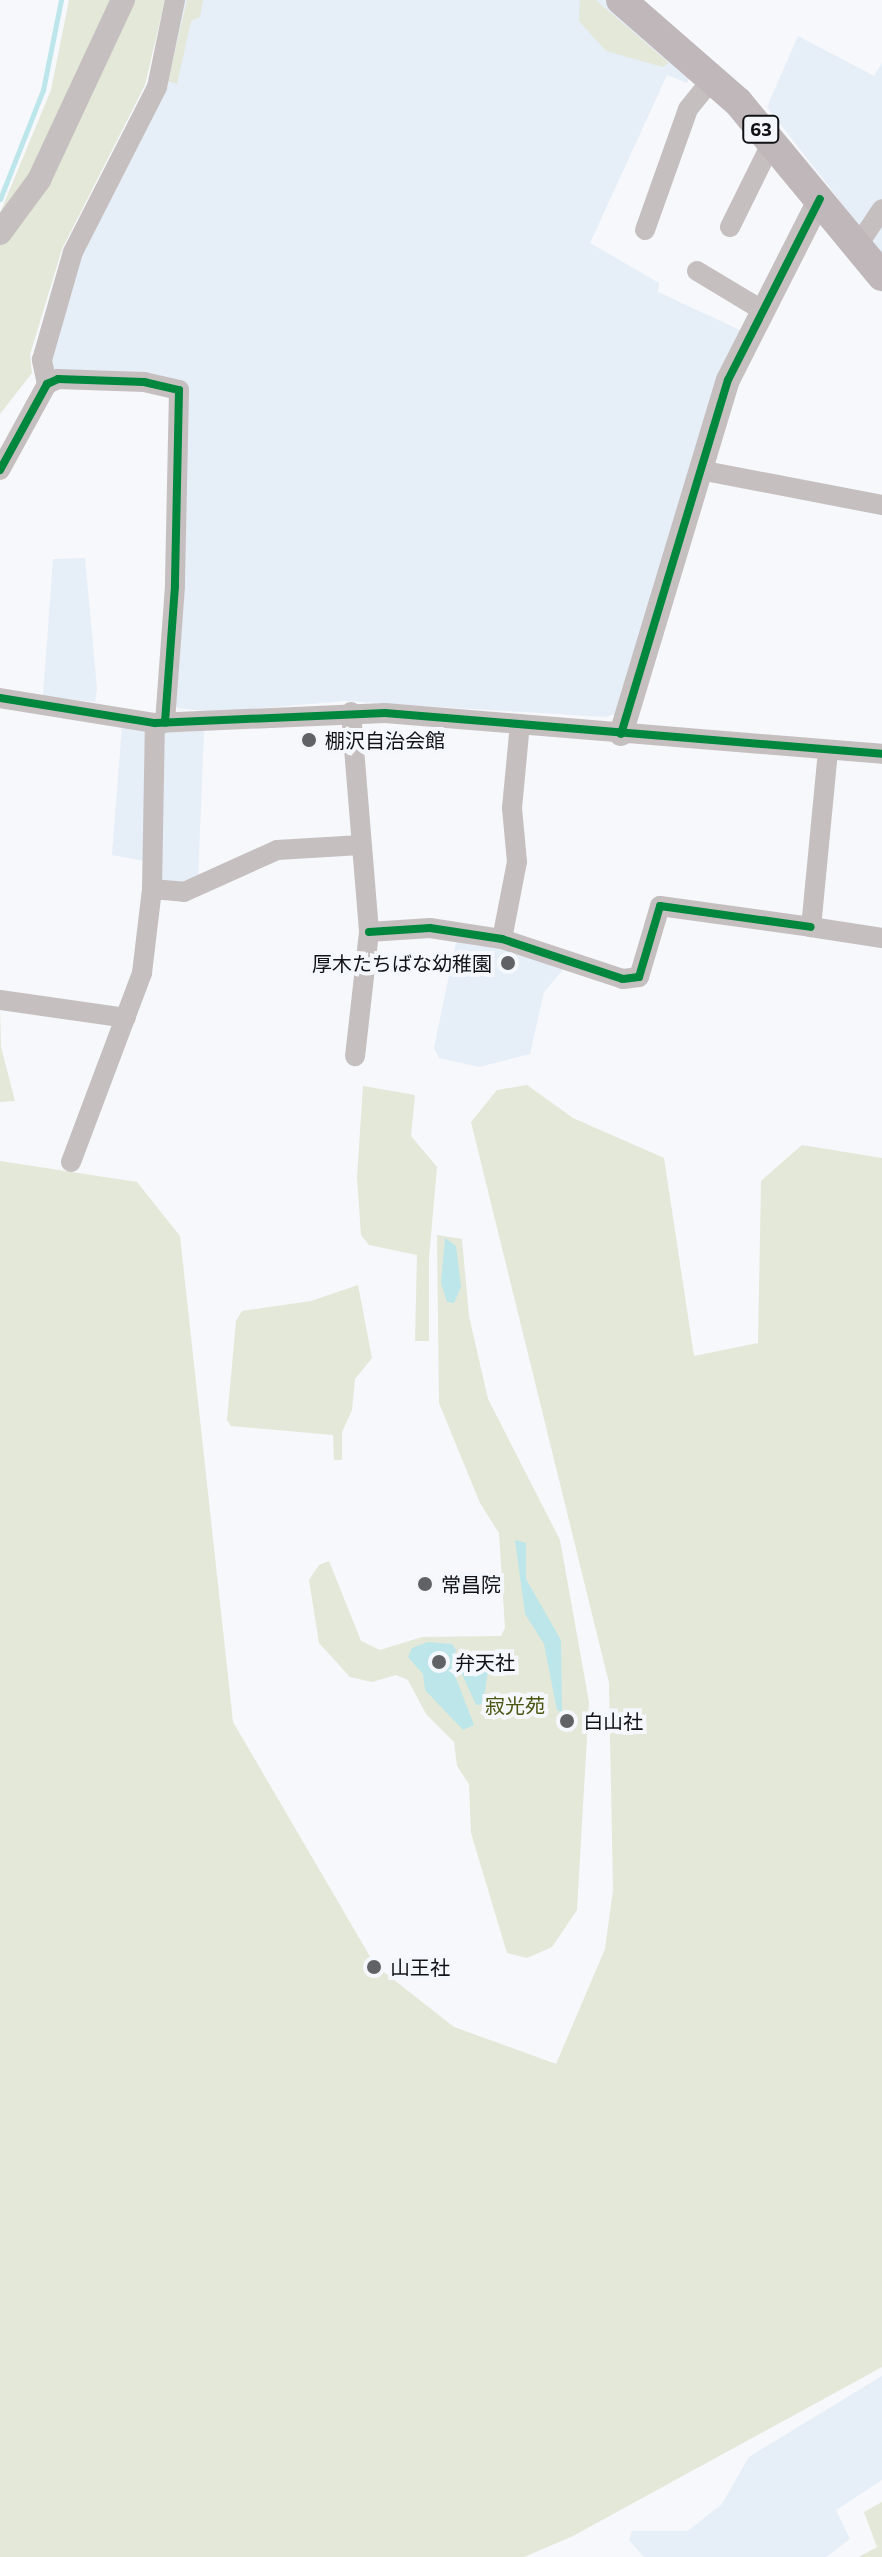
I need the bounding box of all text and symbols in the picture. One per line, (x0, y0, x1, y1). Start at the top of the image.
road number: 63 (741, 115, 781, 143)
place label: 棚沢自治会館 (325, 728, 445, 752)
marker: 棚沢自治会館 (300, 731, 318, 749)
place label: 厚木たちばな幼稚園 (312, 951, 492, 975)
marker: 厚木たちばな幼稚園 (499, 954, 517, 972)
place label: 常昌院 (441, 1572, 501, 1596)
marker: 常昌院 (416, 1575, 434, 1593)
place label: 弁天社 (455, 1650, 515, 1674)
marker: 弁天社 (430, 1653, 448, 1671)
park label: 寂光苑 (485, 1693, 545, 1717)
place label: 白山社 (583, 1709, 643, 1733)
marker: 白山社 (558, 1712, 576, 1730)
place label: 山王社 (390, 1955, 450, 1979)
marker: 山王社 (365, 1958, 383, 1976)

